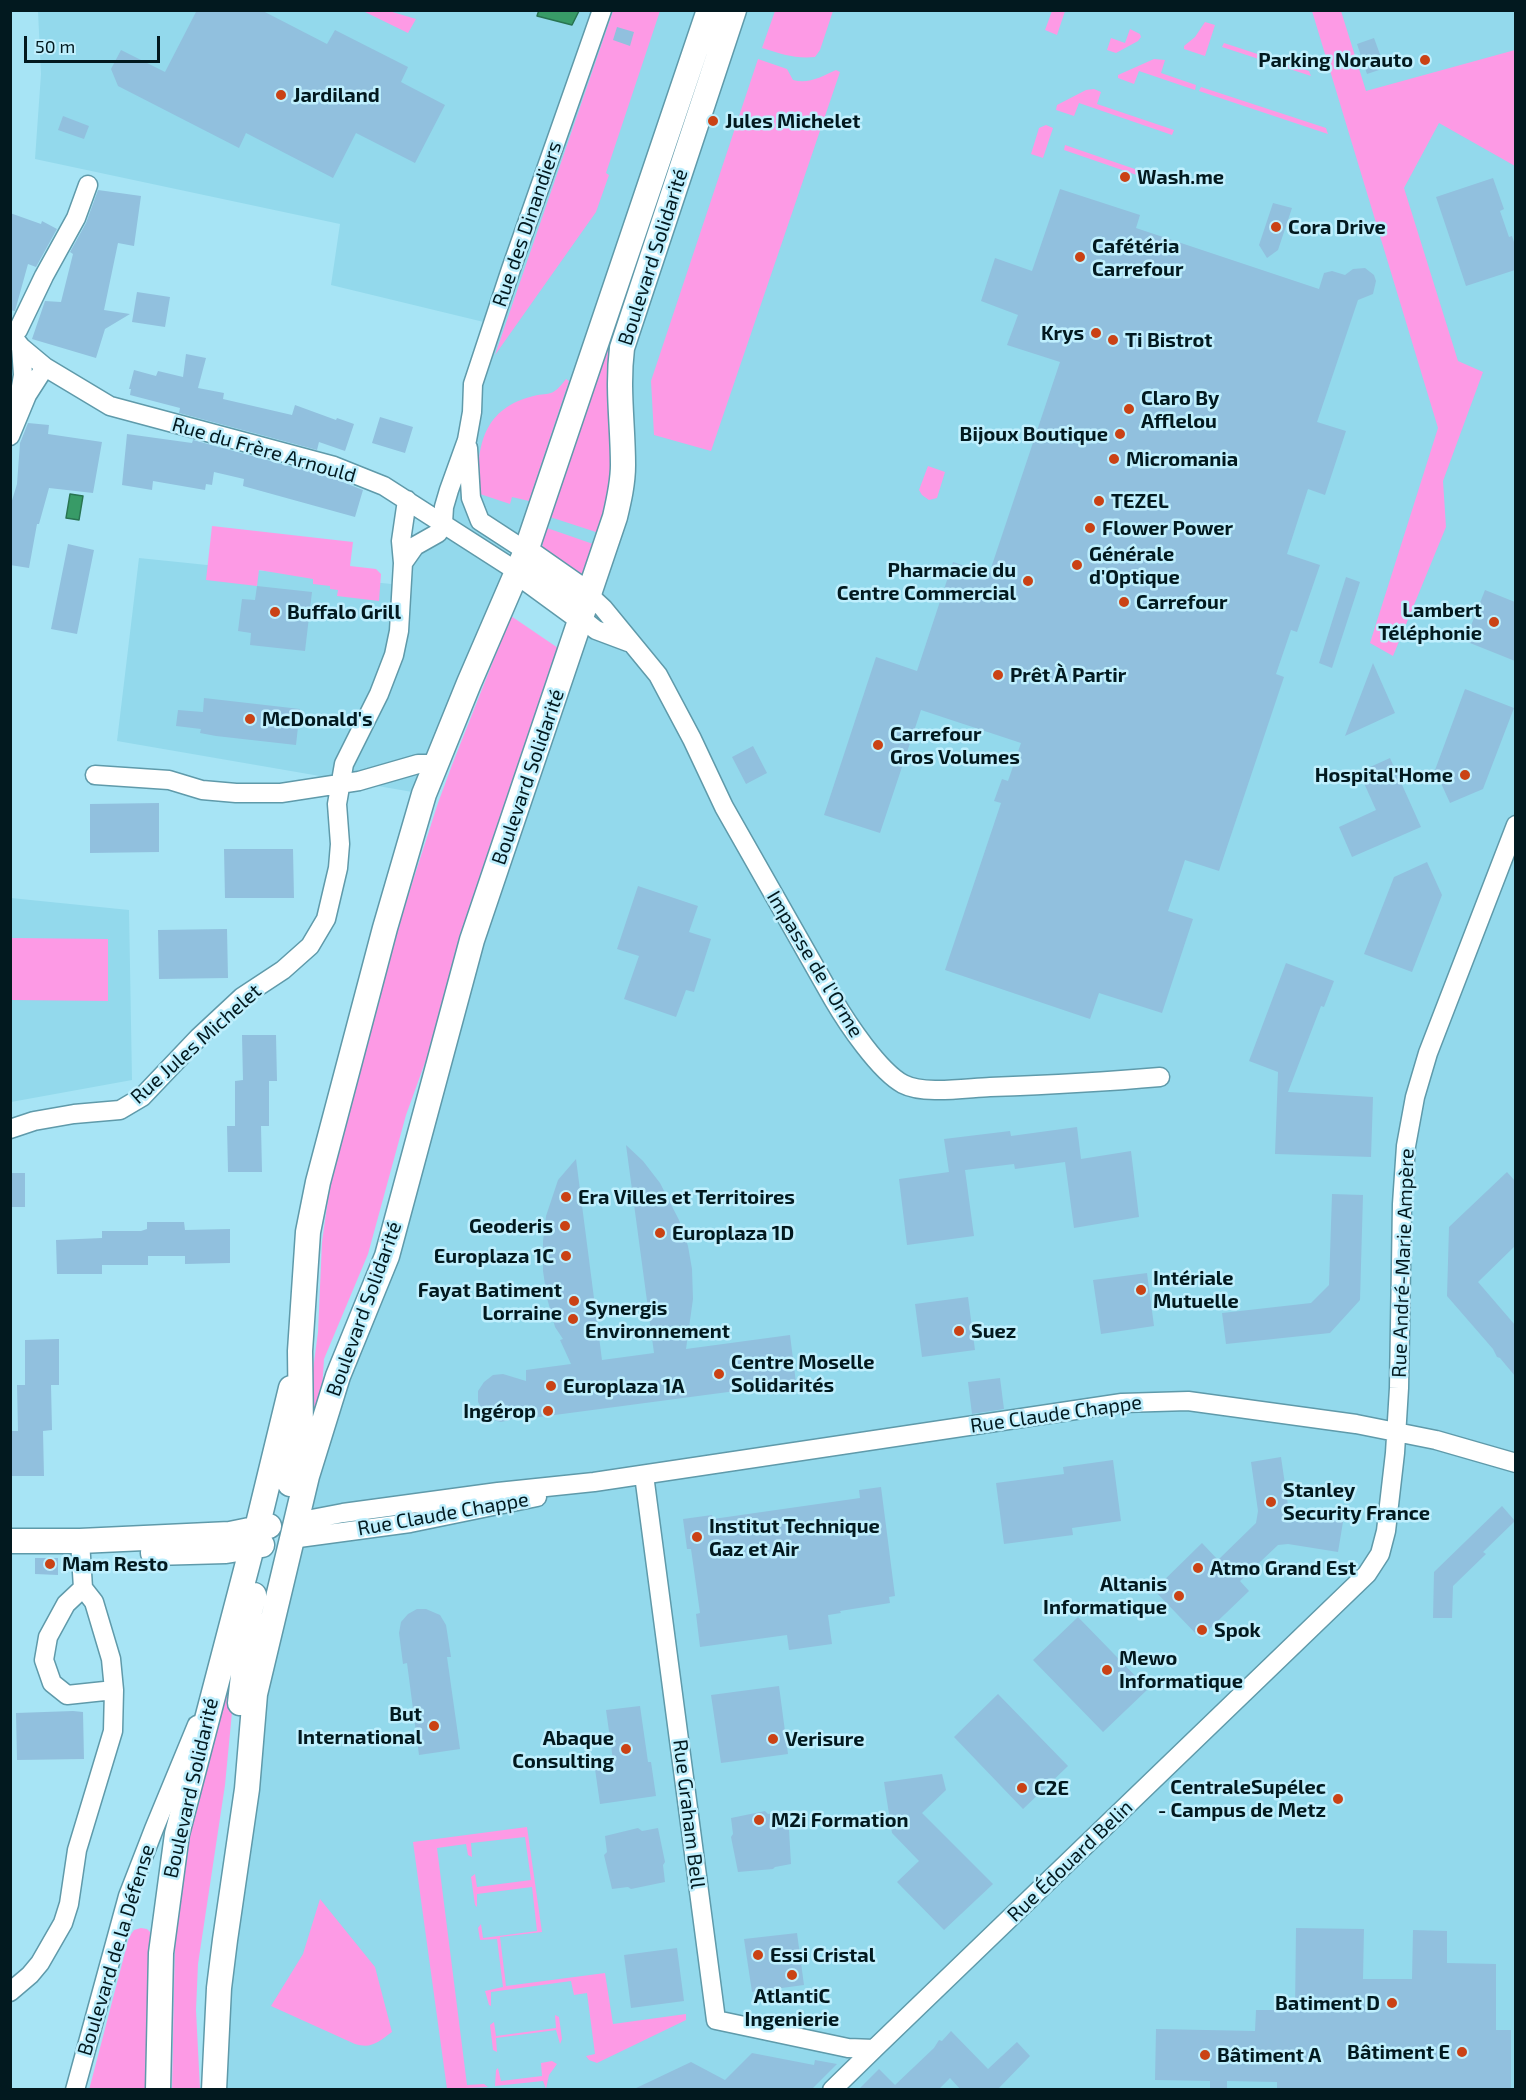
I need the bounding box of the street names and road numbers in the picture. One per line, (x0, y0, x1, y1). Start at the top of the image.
street label: Rue des Dinandiers (487, 138, 567, 310)
street label: Boulevard Solidarité (613, 166, 693, 348)
street label: Rue du Frère Arnould (169, 412, 359, 488)
street label: Boulevard Solidarité (487, 686, 569, 868)
street label: Impasse de l'Orme (762, 886, 868, 1042)
street label: Rue Jules Michelet (126, 979, 266, 1109)
street label: Rue André-Marie Ampère (1387, 1148, 1419, 1378)
street label: Boulevard Solidarité (321, 1218, 407, 1400)
street label: Rue Claude Chappe (969, 1390, 1143, 1438)
street label: Rue Claude Chappe (356, 1487, 530, 1541)
street label: Boulevard Solidarité (159, 1696, 223, 1880)
street label: Rue Graham Bell (668, 1738, 710, 1890)
street label: Rue Édouard Belin (1002, 1795, 1138, 1927)
street label: Boulevard de la Défense (72, 1841, 160, 2059)

